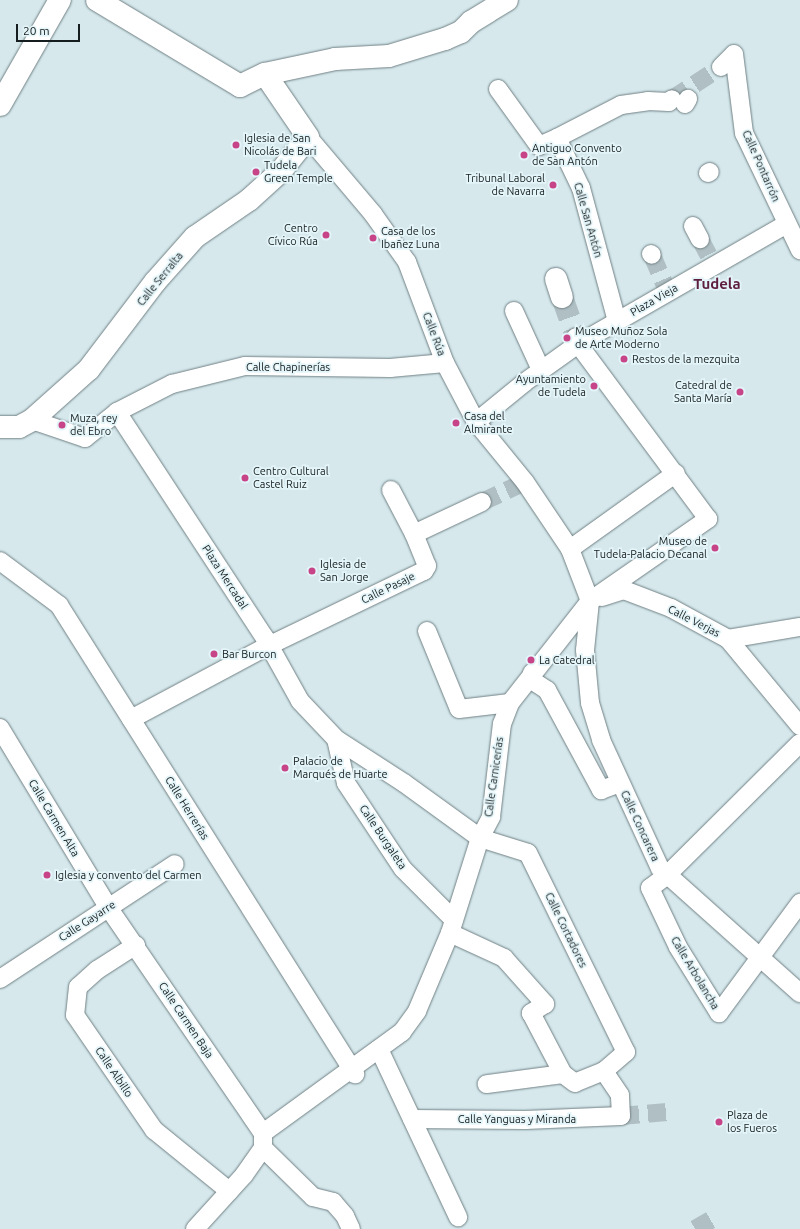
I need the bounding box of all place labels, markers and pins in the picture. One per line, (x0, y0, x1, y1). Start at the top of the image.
place label: Iglesia de San Nicolás de Bari (244, 132, 316, 158)
marker: Iglesia de San Nicolás de Bari (231, 140, 241, 150)
place label: Antiguo Convento de San Antón (532, 142, 622, 168)
marker: Antiguo Convento de San Antón (519, 150, 529, 160)
place label: Tudela Green Temple (264, 159, 333, 185)
marker: Tudela Green Temple (251, 167, 261, 177)
place label: Tribunal Laboral de Navarra (466, 172, 545, 198)
marker: Tribunal Laboral de Navarra (548, 180, 558, 190)
place label: Centro Cívico Rúa (268, 222, 318, 248)
place label: Casa de los Ibañez Luna (381, 225, 440, 251)
marker: Centro Cívico Rúa (321, 230, 331, 240)
marker: Casa de los Ibañez Luna (368, 233, 378, 243)
place label: Museo Muñoz Sola de Arte Moderno (575, 325, 667, 351)
marker: Museo Muñoz Sola de Arte Moderno (562, 333, 572, 343)
place label: Restos de la mezquita (632, 352, 740, 366)
marker: Restos de la mezquita (619, 354, 629, 364)
place label: Ayuntamiento de Tudela (516, 373, 586, 399)
place label: Catedral de Santa María (674, 379, 732, 405)
marker: Ayuntamiento de Tudela (589, 381, 599, 391)
marker: Catedral de Santa María (735, 387, 745, 397)
place label: Casa del Almirante (464, 410, 513, 436)
place label: Muza, rey del Ebro (70, 412, 117, 438)
marker: Casa del Almirante (451, 418, 461, 428)
marker: Muza, rey del Ebro (57, 420, 67, 430)
place label: Centro Cultural Castel Ruiz (253, 465, 329, 491)
marker: Centro Cultural Castel Ruiz (240, 473, 250, 483)
place label: Museo de Tudela-Palacio Decanal (594, 535, 707, 561)
marker: Museo de Tudela-Palacio Decanal (710, 543, 720, 553)
place label: Iglesia de San Jorge (320, 558, 369, 584)
marker: Iglesia de San Jorge (307, 566, 317, 576)
place label: Bar Burcon (222, 647, 277, 661)
marker: Bar Burcon (209, 649, 219, 659)
place label: La Catedral (539, 653, 595, 667)
marker: La Catedral (526, 655, 536, 665)
place label: Palacio de Marqués de Huarte (293, 755, 388, 781)
marker: Palacio de Marqués de Huarte (280, 763, 290, 773)
place label: Iglesia y convento del Carmen (55, 868, 202, 882)
marker: Iglesia y convento del Carmen (42, 870, 52, 880)
place label: Plaza de los Fueros (727, 1109, 777, 1135)
marker: Plaza de los Fueros (714, 1117, 724, 1127)

